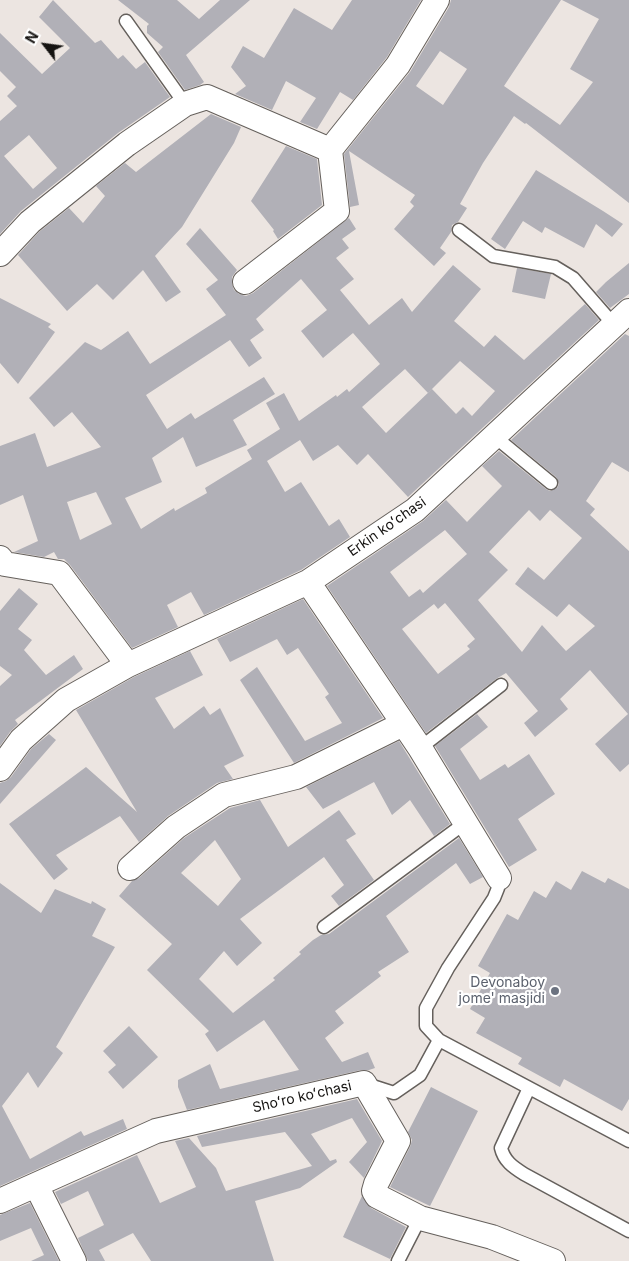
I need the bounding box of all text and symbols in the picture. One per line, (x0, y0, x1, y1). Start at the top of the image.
north arrow (20, 20, 70, 70)
text: N (22, 28, 42, 46)
street label: Erkin koʻchasi (345, 494, 429, 560)
place label: Devonaboy jome' masjidi (459, 975, 545, 1008)
marker: Devonaboy jome' masjidi (549, 985, 561, 997)
street label: Shoʻro koʻchasi (251, 1077, 353, 1117)

